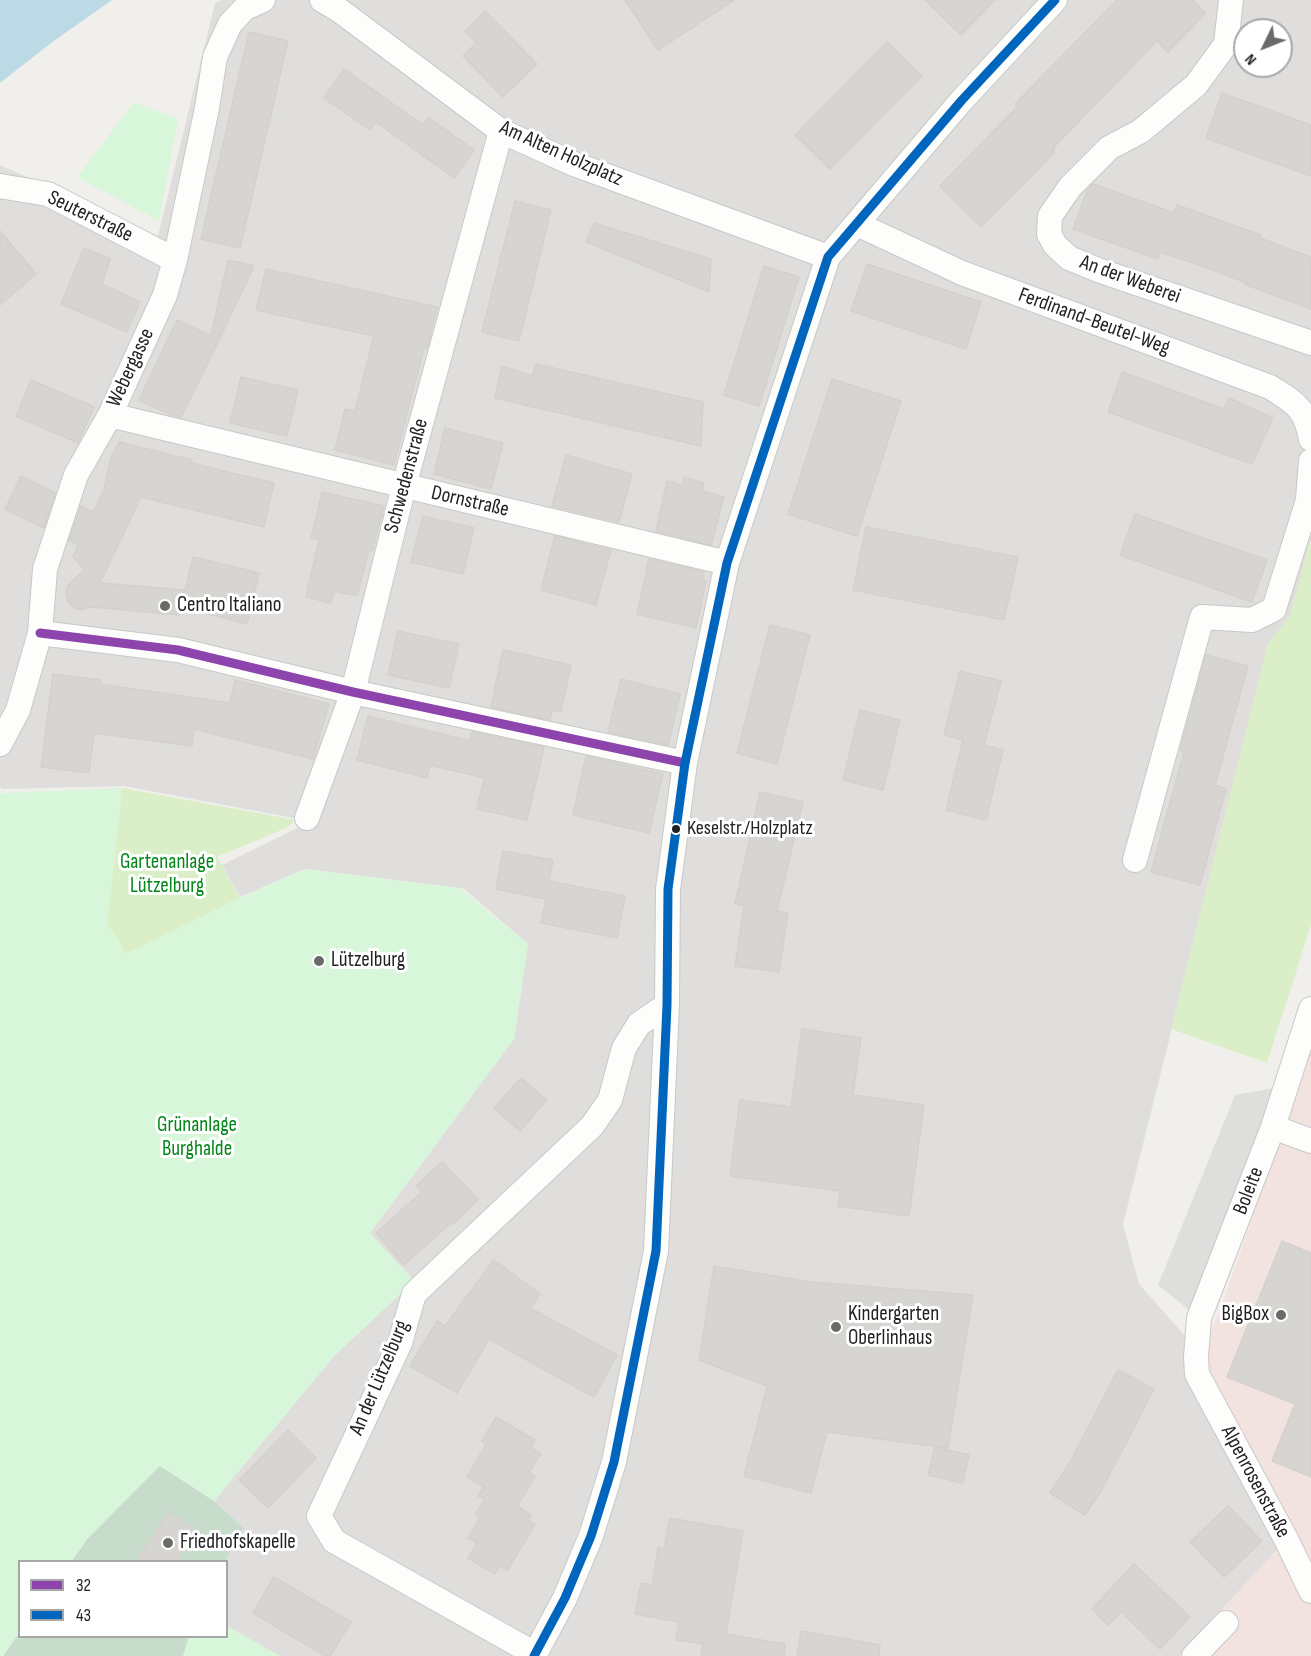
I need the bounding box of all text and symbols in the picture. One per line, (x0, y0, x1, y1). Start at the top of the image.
north arrow (1233, 18, 1293, 78)
text: N (1241, 50, 1261, 69)
street label: Am Alten Holzplatz (496, 116, 626, 192)
street label: Seuterstraße (43, 186, 137, 248)
street label: An der Weberei (1076, 250, 1184, 310)
street label: Ferdinand-Beutel-Weg (1015, 283, 1173, 361)
street label: Webergasse (102, 325, 160, 411)
street label: Schwedenstraße (380, 416, 434, 536)
street label: Dornstraße (429, 481, 511, 523)
place label: Centro Italiano (177, 593, 281, 619)
marker: Centro Italiano (158, 599, 172, 613)
place label: Keselstr./Holzplatz (687, 817, 813, 841)
marker: Keselstr./Holzplatz (670, 823, 682, 835)
park label: Gartenanlage Lützelburg (120, 850, 214, 900)
place label: Lützelburg (331, 948, 405, 974)
marker: Lützelburg (312, 954, 326, 968)
park label: Grünanlage Burghalde (157, 1113, 237, 1163)
street label: Boleite (1228, 1164, 1270, 1218)
place label: Kindergarten Oberlinhaus (848, 1302, 939, 1352)
place label: BigBox (1222, 1302, 1269, 1328)
marker: BigBox (1274, 1308, 1288, 1322)
street label: An der Lützelburg (345, 1317, 415, 1439)
marker: Kindergarten Oberlinhaus (829, 1320, 843, 1334)
street label: Alpenrosenstraße (1215, 1421, 1295, 1543)
place label: Friedhofskapelle (180, 1530, 296, 1556)
marker: Friedhofskapelle (161, 1536, 175, 1550)
legend (18, 1560, 228, 1638)
text: 32 (76, 1575, 91, 1596)
text: 43 (76, 1605, 91, 1626)

